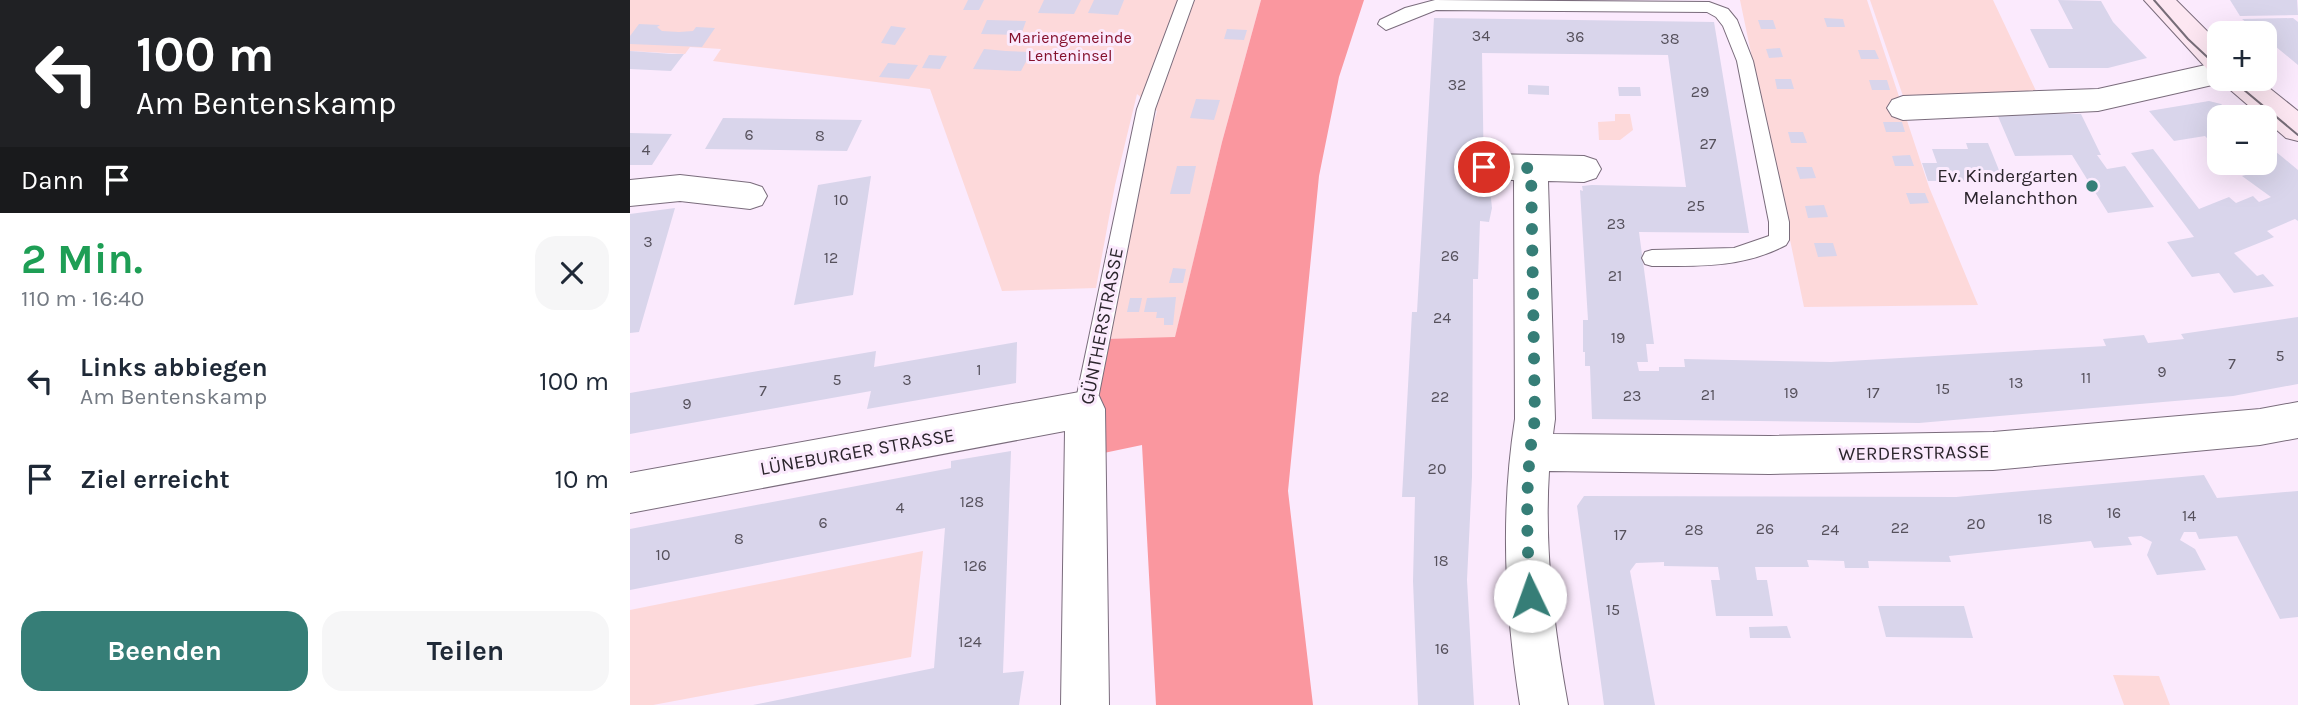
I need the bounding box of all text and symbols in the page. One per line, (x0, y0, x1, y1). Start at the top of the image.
map controls (2207, 21, 2277, 175)
button: + (2207, 21, 2277, 91)
text: 100 m (136, 26, 274, 83)
house number: 34 (1472, 26, 1490, 45)
house number: 36 (1566, 27, 1584, 46)
icon: left (21, 28, 112, 119)
park label: Mariengemeinde Lenteninsel (1008, 28, 1132, 65)
house number: 38 (1660, 29, 1680, 48)
house number: 32 (1448, 75, 1466, 94)
house number: 29 (1691, 82, 1709, 101)
text: Am Bentenskamp (136, 85, 396, 122)
button: − (2207, 105, 2277, 175)
house number: 6 (744, 125, 754, 144)
house number: 8 (815, 126, 825, 145)
house number: 27 (1700, 134, 1717, 153)
pin (1454, 137, 1514, 197)
house number: 4 (642, 140, 651, 159)
icon: arrive (1465, 148, 1503, 186)
icon: arrive (98, 161, 136, 199)
text: Dann (21, 165, 84, 196)
place label: Ev. Kindergarten Melanchthon (1937, 165, 2078, 209)
marker: Ev. Kindergarten Melanchthon (2084, 178, 2100, 194)
house number: 10 (834, 190, 848, 209)
house number: 25 (1687, 196, 1705, 215)
house number: 23 (1607, 214, 1625, 233)
house number: 3 (643, 232, 653, 251)
text: 2 Min. (21, 234, 143, 284)
button: close (535, 236, 609, 310)
street label: GÜNTHERSTRASSE (1076, 246, 1128, 407)
house number: 26 (1441, 246, 1459, 265)
house number: 12 (824, 248, 838, 267)
house number: 21 (1608, 266, 1622, 285)
text: 110 m · 16:40 (21, 285, 144, 312)
house number: 24 (1433, 308, 1451, 327)
house number: 19 (1611, 328, 1625, 347)
house number: 5 (2275, 346, 2285, 365)
text: Links abbiegen (80, 352, 268, 383)
house number: 7 (2228, 354, 2236, 373)
house number: 1 (976, 360, 982, 379)
icon: left (21, 362, 59, 400)
house number: 9 (2157, 362, 2167, 381)
text: 100 m (539, 366, 609, 397)
house number: 11 (2081, 368, 2091, 387)
house number: 5 (832, 370, 842, 389)
house number: 3 (902, 370, 912, 389)
house number: 13 (2009, 373, 2023, 392)
house number: 15 (1936, 379, 1950, 398)
house number: 7 (759, 381, 767, 400)
text: Am Bentenskamp (80, 383, 267, 410)
house number: 19 (1784, 383, 1798, 402)
house number: 17 (1867, 383, 1880, 402)
house number: 21 (1701, 385, 1715, 404)
house number: 23 (1623, 386, 1641, 405)
house number: 22 (1431, 387, 1449, 406)
house number: 9 (682, 394, 692, 413)
street label: LÜNEBURGER STRASSE (758, 424, 956, 480)
street label: WERDERSTRASSE (1838, 441, 1990, 465)
house number: 20 (1428, 459, 1446, 478)
icon: arrive (21, 460, 59, 498)
text: Ziel erreicht (80, 464, 230, 495)
text: 10 m (554, 464, 609, 495)
house number: 128 (960, 492, 984, 511)
house number: 4 (896, 498, 905, 517)
house number: 16 (2107, 503, 2121, 522)
house number: 14 (2182, 506, 2196, 525)
house number: 18 (2037, 509, 2053, 528)
house number: 6 (818, 513, 828, 532)
house number: 20 (1967, 514, 1985, 533)
house number: 22 (1891, 518, 1909, 537)
house number: 26 (1756, 519, 1774, 538)
house number: 28 (1684, 520, 1704, 539)
house number: 24 (1821, 520, 1839, 539)
house number: 17 (1614, 525, 1627, 544)
house number: 8 (734, 529, 744, 548)
house number: 10 (656, 545, 670, 564)
house number: 18 (1433, 551, 1449, 570)
house number: 126 (963, 556, 987, 575)
position arrow (1493, 559, 1567, 633)
house number: 15 (1606, 600, 1620, 619)
button: Beenden (21, 611, 308, 691)
button: Teilen (322, 611, 609, 691)
house number: 124 (958, 632, 982, 651)
house number: 16 (1435, 639, 1449, 658)

